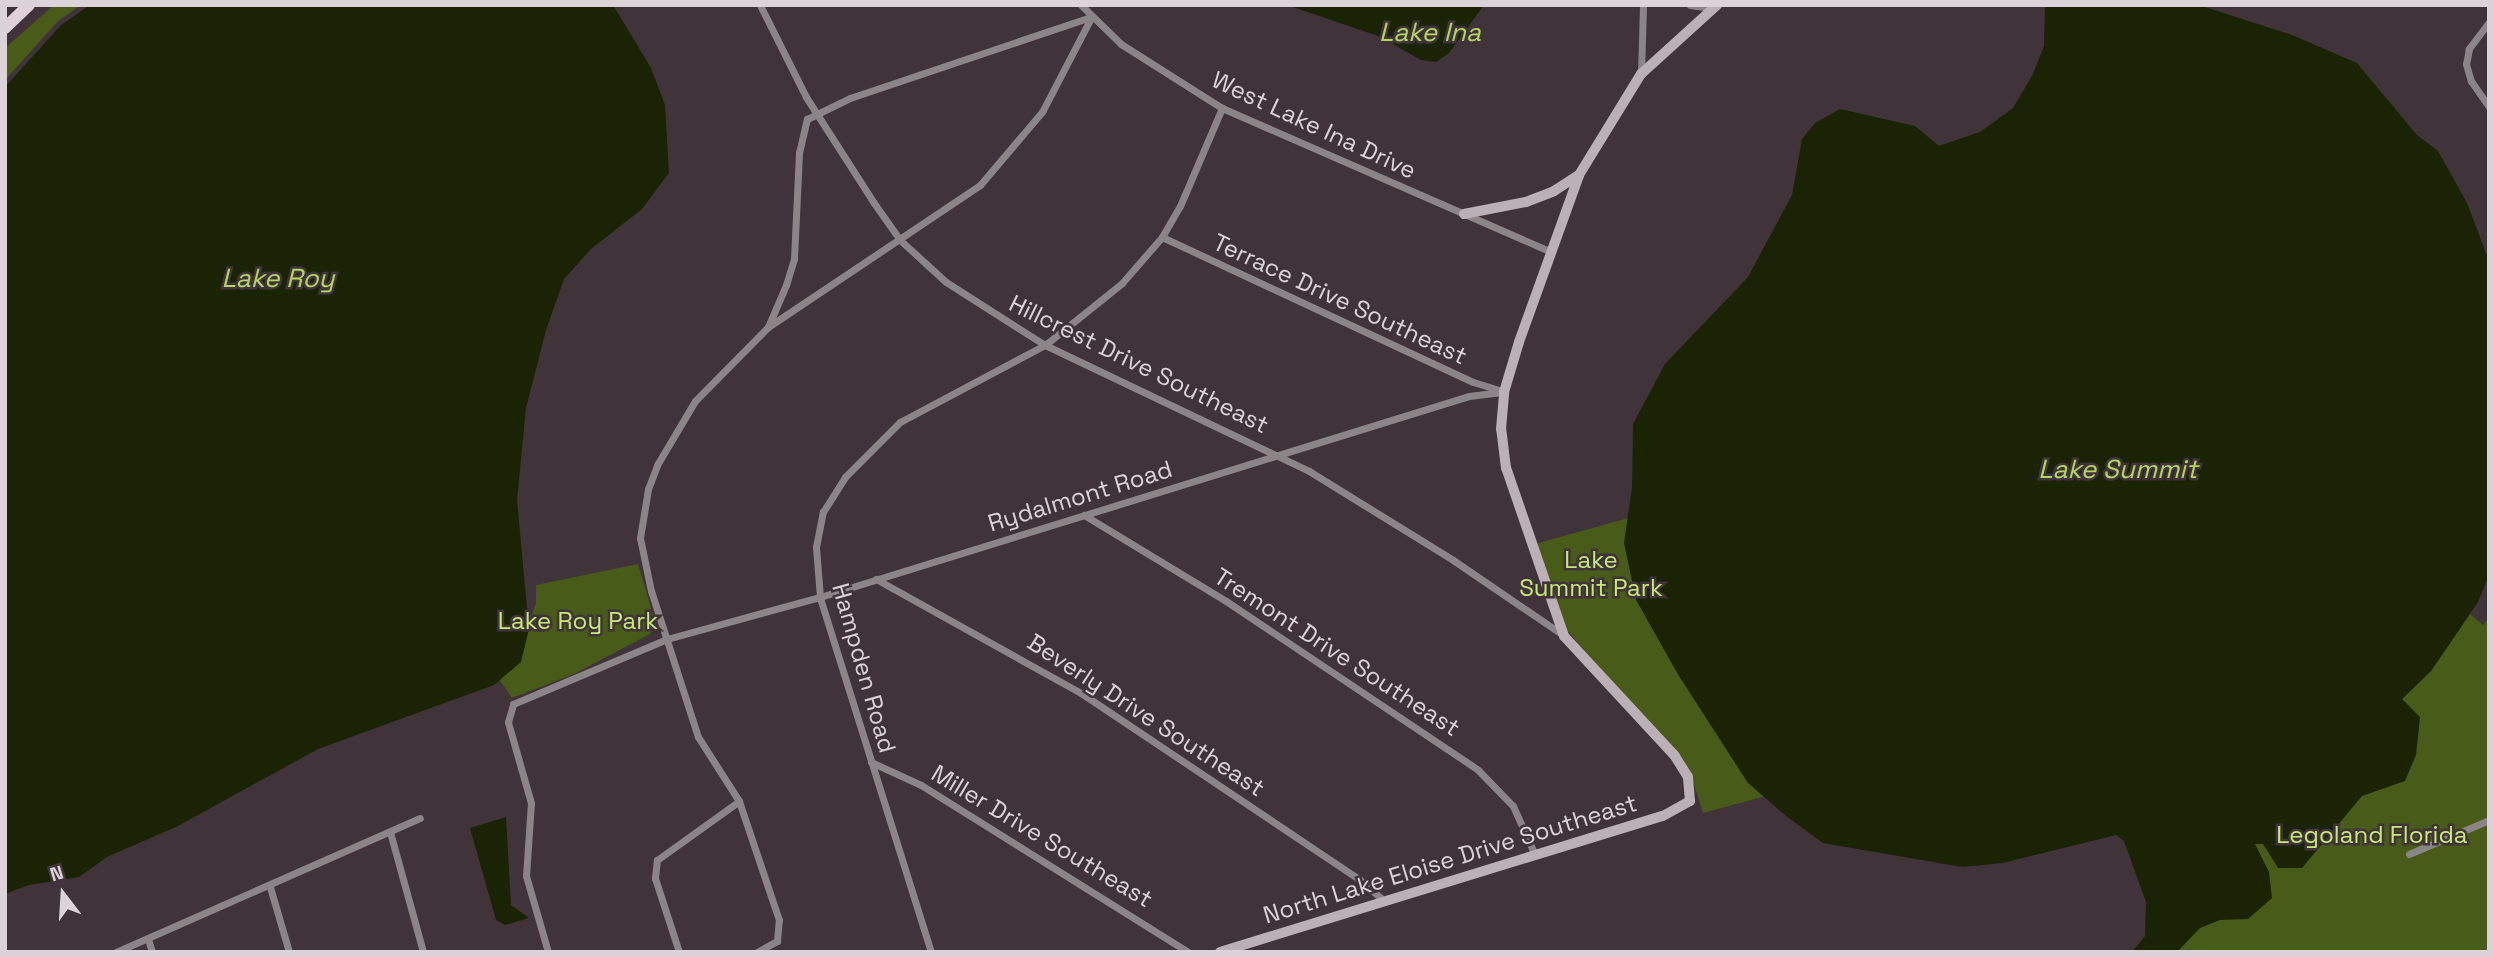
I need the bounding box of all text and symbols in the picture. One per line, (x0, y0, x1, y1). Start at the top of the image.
water label: Lake Ina (1379, 17, 1481, 49)
street label: West Lake Ina Drive (1207, 65, 1421, 185)
street label: Terrace Drive Southeast (1208, 227, 1472, 371)
water label: Lake Roy (222, 263, 334, 295)
street label: Hillcrest Drive Southeast (1005, 289, 1273, 439)
street label: Rydalmont Road (984, 454, 1176, 538)
water label: Lake Summit (2038, 454, 2198, 486)
park label: Lake Summit Park (1519, 546, 1663, 602)
street label: Tremont Drive Southeast (1209, 562, 1465, 742)
street label: Hampden Road (826, 580, 902, 756)
park label: Lake Roy Park (498, 607, 658, 635)
street label: Beverly Drive Southeast (1022, 627, 1270, 803)
street label: Miller Drive Southeast (926, 759, 1158, 913)
street label: North Lake Eloise Drive Southeast (1260, 788, 1640, 930)
park label: Legoland Florida (2276, 821, 2468, 849)
north arrow (28, 859, 98, 929)
text: N (47, 860, 66, 887)

